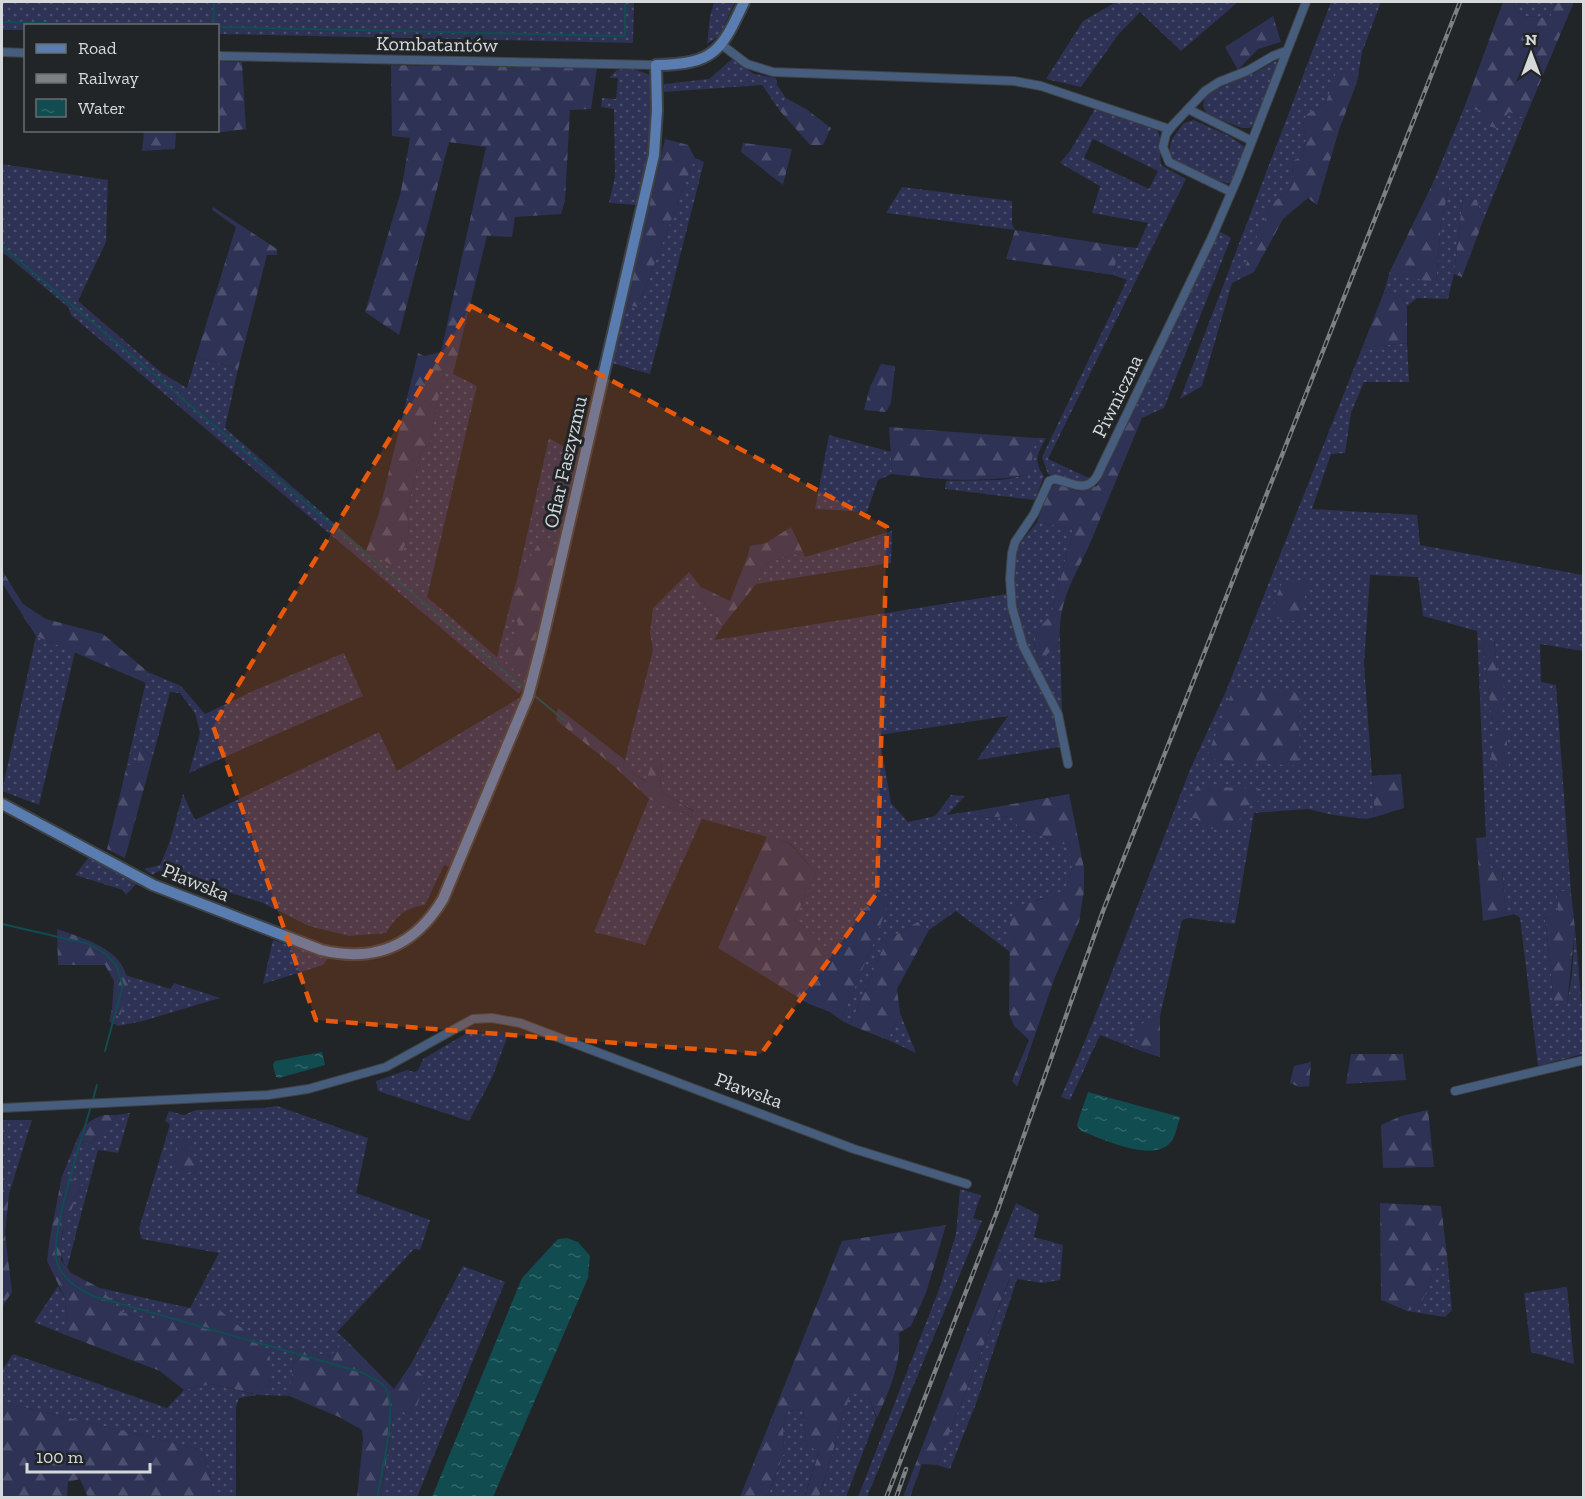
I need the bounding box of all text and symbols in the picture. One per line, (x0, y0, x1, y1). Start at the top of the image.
legend (24, 24, 219, 132)
north arrow (1501, 24, 1561, 84)
text: N (1525, 30, 1537, 49)
street label: Kombatantów (376, 31, 499, 57)
text: Road (78, 37, 117, 59)
text: Railway (78, 67, 140, 89)
text: Water (78, 97, 125, 119)
street label: Piwniczna (1087, 350, 1147, 441)
street label: Ofiar Faszyzmu (538, 394, 592, 530)
street label: Pławska (159, 858, 233, 906)
street label: Pławska (712, 1067, 786, 1113)
scale bar (27, 1436, 150, 1474)
text: 100 m (36, 1446, 84, 1468)

